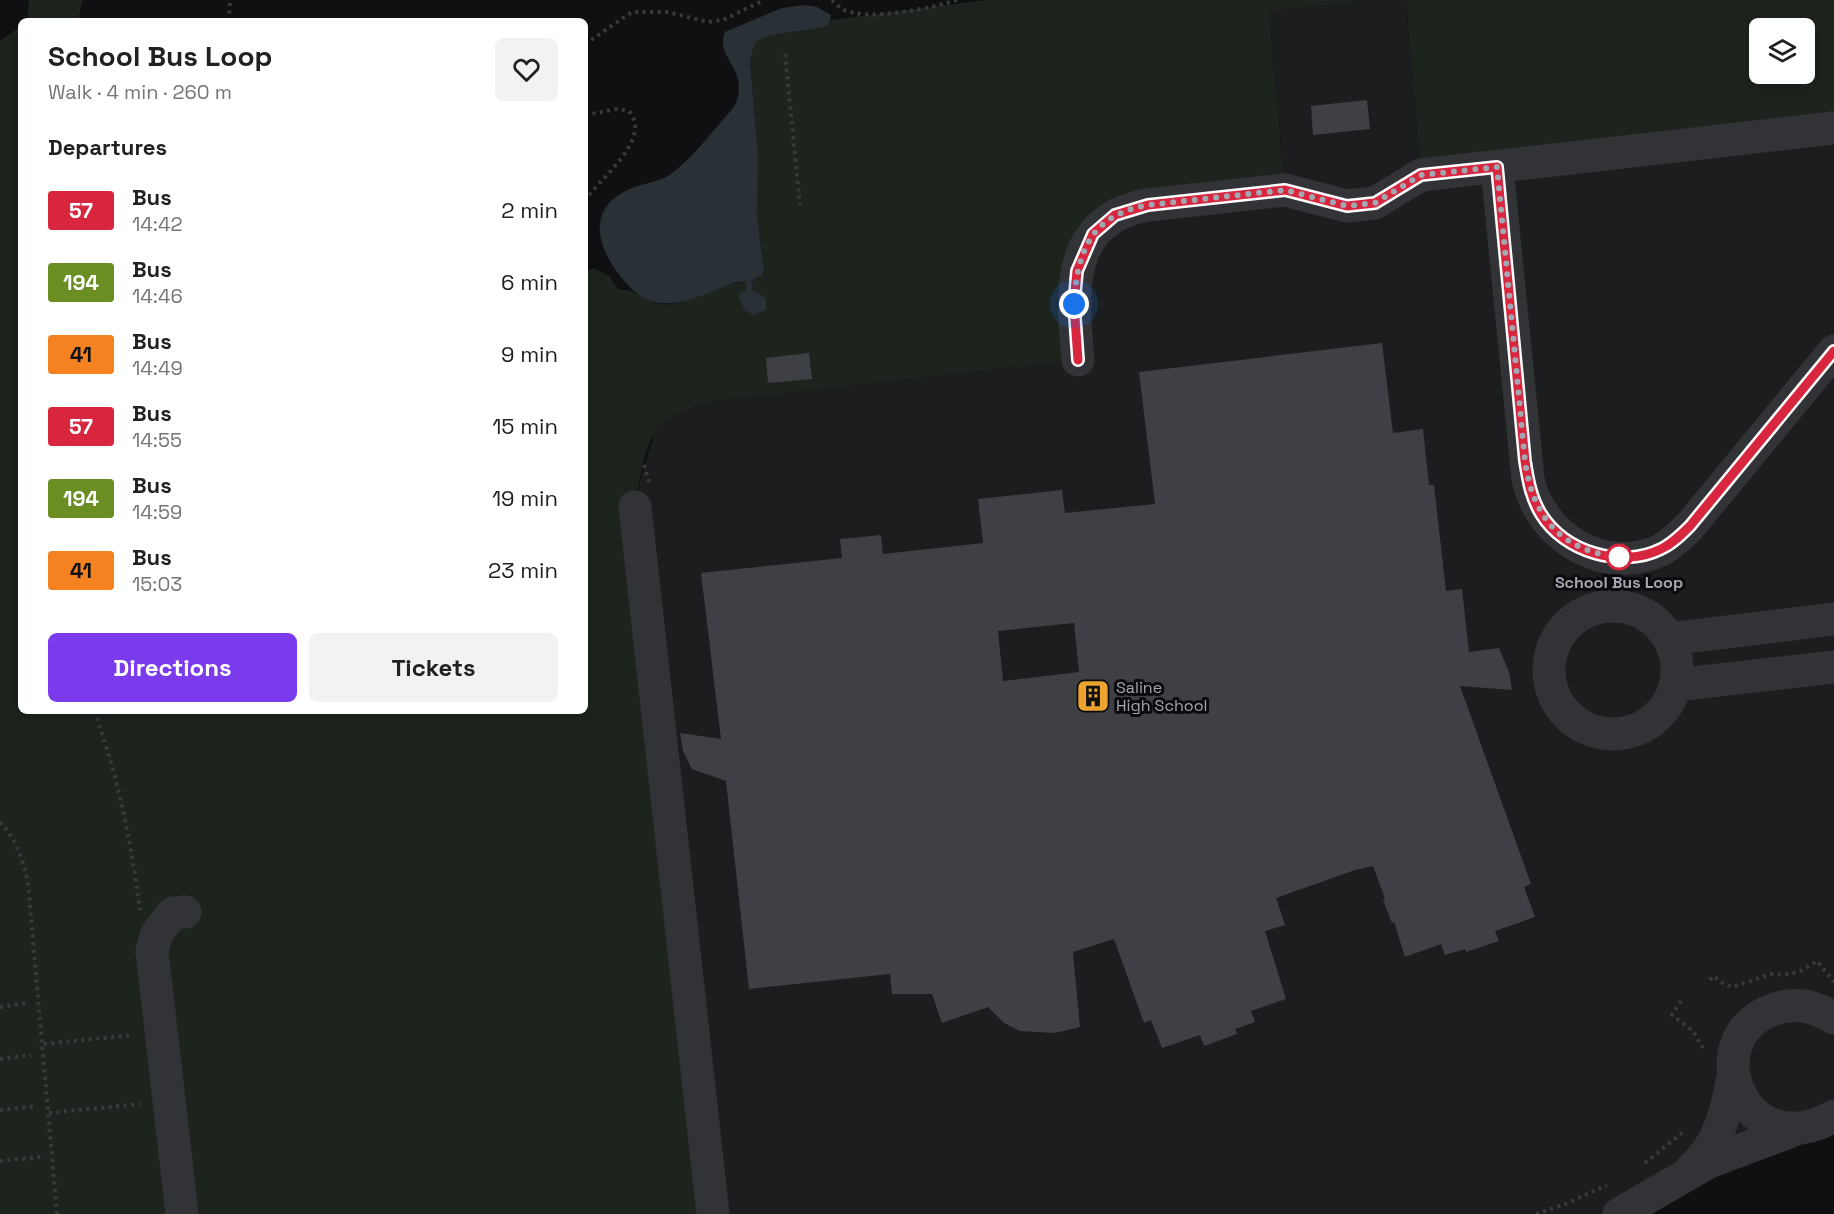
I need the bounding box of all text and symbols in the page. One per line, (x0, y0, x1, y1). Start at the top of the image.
map controls (1749, 18, 1815, 84)
button: layers (1749, 18, 1815, 84)
text: School Bus Loop (48, 38, 272, 74)
button: heart (495, 38, 558, 101)
text: Walk · 4 min · 260 m (48, 79, 232, 105)
text: Departures (48, 133, 167, 161)
text: Bus (132, 183, 172, 211)
text: 2 min (501, 196, 558, 224)
text: 57 (69, 197, 93, 224)
text: 14:42 (132, 211, 182, 237)
text: Bus (132, 255, 172, 283)
text: 6 min (501, 268, 558, 296)
text: 194 (63, 269, 99, 296)
text: 14:46 (132, 283, 183, 309)
your location (1059, 289, 1089, 319)
text: Bus (132, 327, 172, 355)
text: 9 min (501, 340, 558, 368)
text: 41 (70, 341, 92, 368)
text: 14:49 (132, 355, 183, 381)
text: Bus (132, 399, 172, 427)
text: 15 min (492, 412, 558, 440)
text: 57 (69, 413, 93, 440)
text: 14:55 (132, 427, 182, 453)
text: Bus (132, 471, 172, 499)
text: 19 min (492, 484, 558, 512)
text: 194 (63, 485, 99, 512)
text: 14:59 (132, 499, 182, 525)
text: Bus (132, 543, 172, 571)
marker: School Bus Loop (1606, 544, 1632, 570)
text: 23 min (488, 556, 558, 584)
text: 41 (70, 557, 92, 584)
text: 15:03 (132, 571, 182, 597)
place label: School Bus Loop (1555, 572, 1683, 593)
button: Directions (48, 633, 297, 702)
button: Tickets (309, 633, 558, 702)
place label: Saline High School (1116, 677, 1207, 716)
building icon: Saline High School (1075, 678, 1111, 714)

